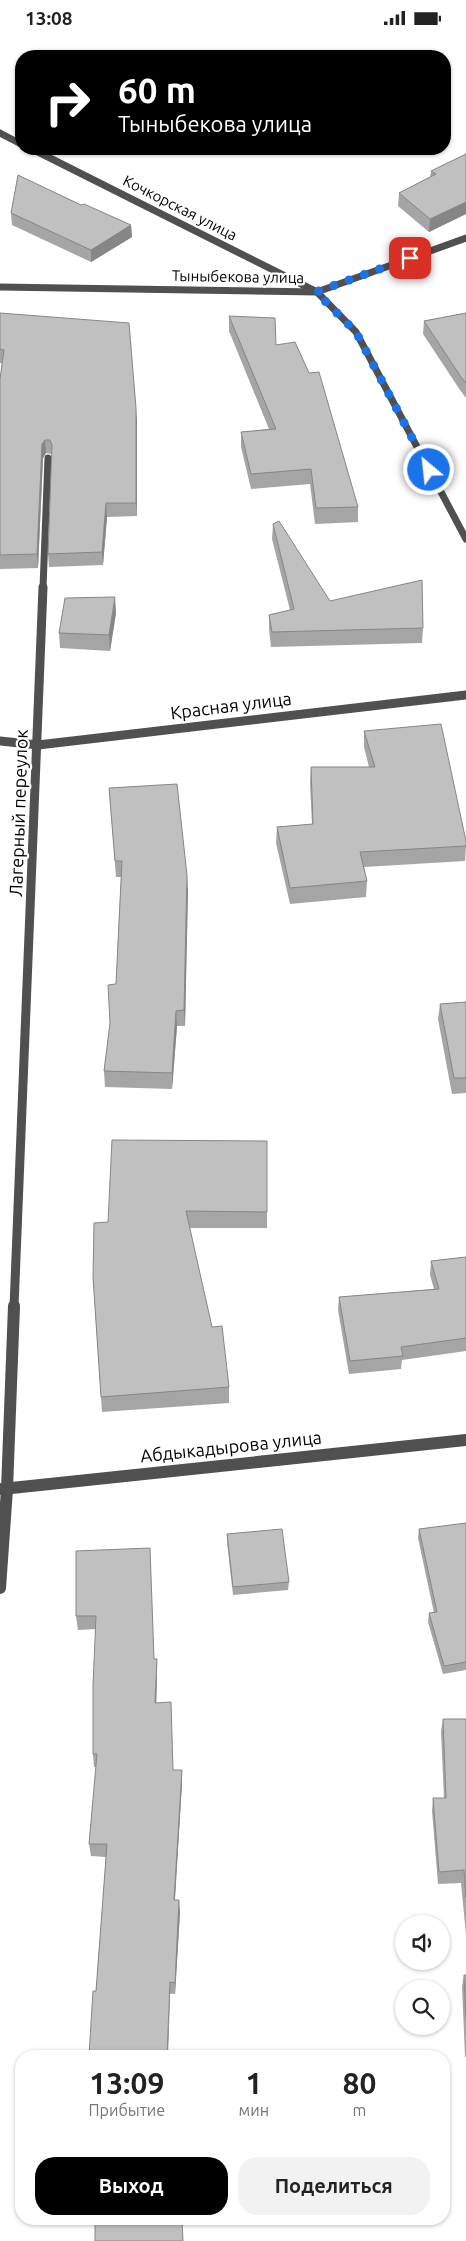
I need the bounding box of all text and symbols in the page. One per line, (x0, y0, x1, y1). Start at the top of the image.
text: 13:08 (25, 7, 73, 29)
icon: right (35, 70, 100, 135)
text: 60 m (118, 70, 196, 110)
text: Тыныбекова улица (118, 111, 312, 136)
street label: Кочкорская улица (120, 171, 240, 244)
pin (389, 237, 431, 279)
icon: arrive (396, 244, 424, 272)
street label: Тыныбекова улица (172, 267, 304, 286)
position arrow (402, 443, 454, 495)
street label: Красная улица (169, 688, 293, 722)
street label: Лагерный переулок (5, 729, 31, 897)
street label: Абдыкадырова улица (139, 1427, 323, 1465)
map controls (395, 1915, 450, 2035)
button: sound (395, 1915, 450, 1970)
button: search (395, 1980, 450, 2035)
text: 13:09 (89, 2066, 164, 2100)
text: 1 (245, 2066, 262, 2100)
text: 80 (343, 2066, 376, 2100)
text: Прибытие (89, 2101, 165, 2119)
text: мин (239, 2101, 269, 2119)
text: m (353, 2101, 366, 2119)
button: Выход (35, 2157, 228, 2215)
button: Поделиться (238, 2157, 430, 2215)

